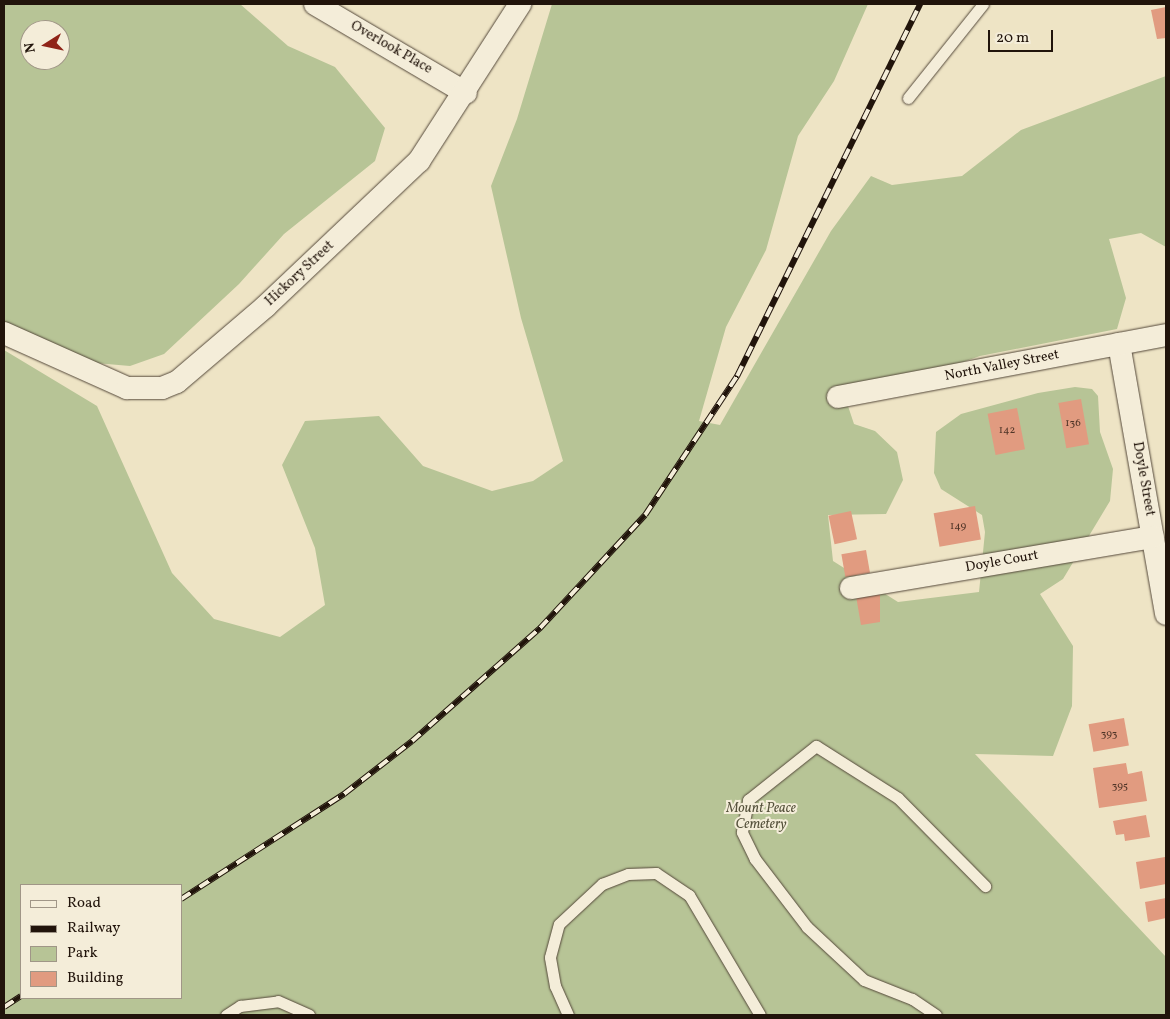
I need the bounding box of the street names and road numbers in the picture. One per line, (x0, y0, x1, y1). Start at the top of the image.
street label: Overlook Place (347, 18, 435, 78)
street label: Hickory Street (262, 238, 338, 310)
street label: North Valley Street (943, 347, 1061, 385)
street label: Doyle Street (1128, 440, 1158, 518)
street label: Doyle Court (964, 547, 1040, 577)

